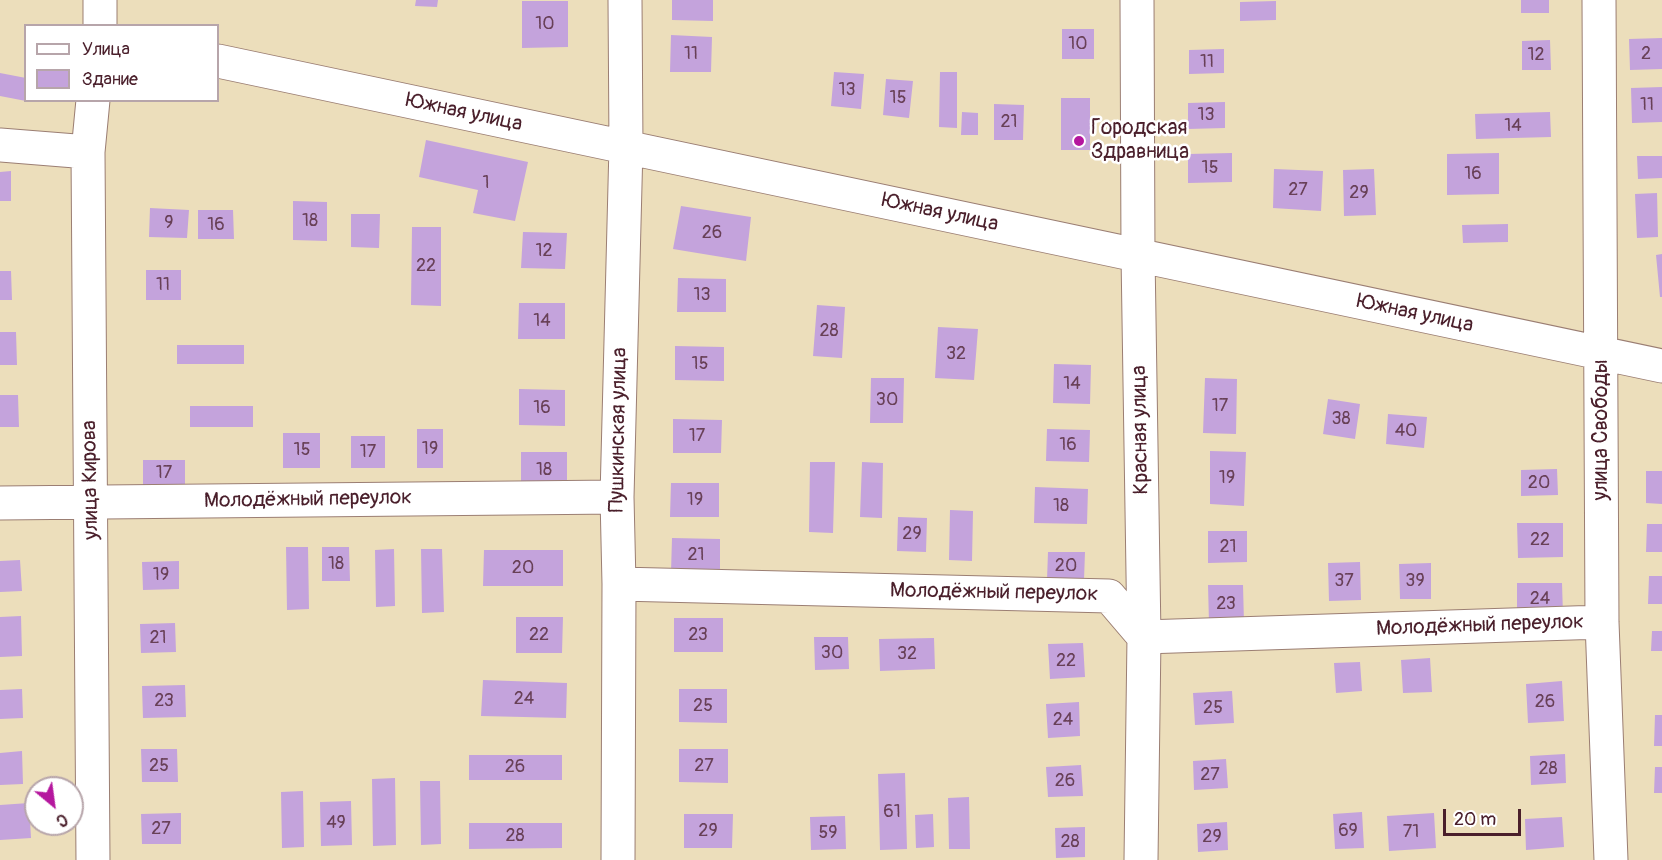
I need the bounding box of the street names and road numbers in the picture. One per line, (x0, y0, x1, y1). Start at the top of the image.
street label: Южная улица (403, 88, 525, 138)
street label: Южная улица (879, 188, 1001, 238)
street label: Южная улица (1354, 289, 1476, 339)
street label: Пушкинская улица (605, 347, 633, 513)
street label: улица Свободы (1589, 360, 1615, 500)
street label: Красная улица (1127, 365, 1155, 495)
street label: улица Кирова (77, 420, 105, 540)
street label: Молодёжный переулок (204, 486, 412, 514)
street label: Молодёжный переулок (890, 579, 1098, 607)
street label: Молодёжный переулок (1376, 610, 1584, 642)

